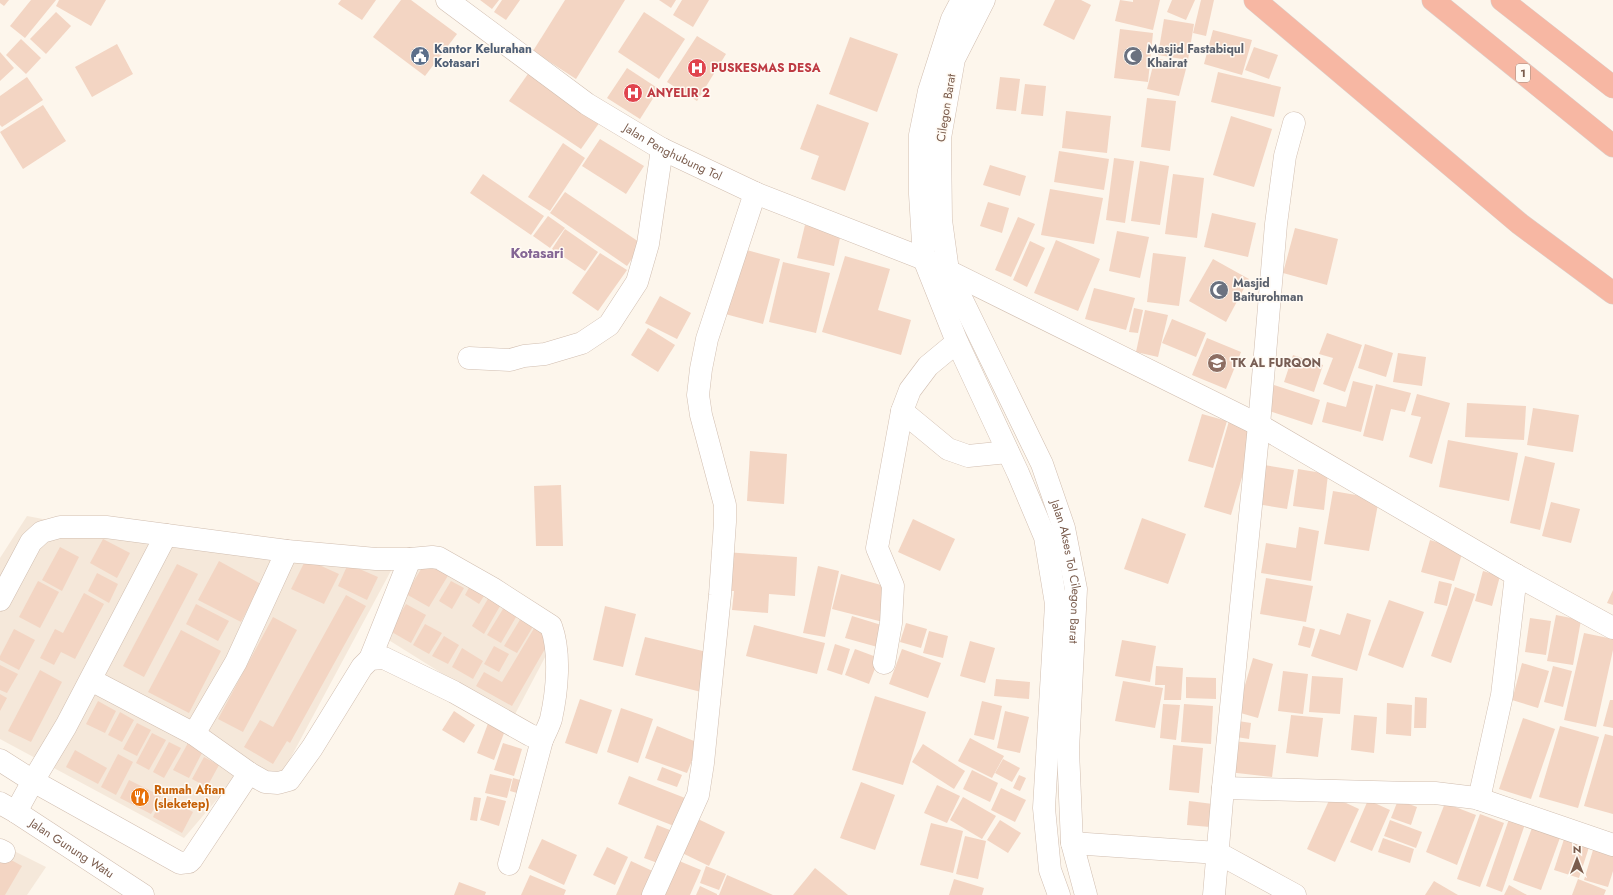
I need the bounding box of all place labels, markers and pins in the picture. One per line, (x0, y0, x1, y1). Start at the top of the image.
place label: Kantor Kelurahan Kotasari (434, 40, 532, 72)
place label: Masjid Fastabiqul Khairat (1147, 40, 1244, 72)
public building icon: Kantor Kelurahan Kotasari (409, 45, 431, 67)
mosque icon: Masjid Fastabiqul Khairat (1122, 45, 1144, 67)
hospital icon: PUSKESMAS DESA (686, 57, 708, 79)
place label: PUSKESMAS DESA (711, 59, 821, 77)
hospital icon: ANYELIR 2 (622, 82, 644, 104)
place label: ANYELIR 2 (646, 84, 710, 102)
place label: Masjid Baiturohman (1233, 274, 1303, 306)
mosque icon: Masjid Baiturohman (1208, 279, 1230, 301)
school or university icon: TK AL FURQON (1206, 352, 1228, 374)
place label: TK AL FURQON (1231, 354, 1321, 372)
place label: Rumah Afian (sleketep) (154, 781, 225, 813)
restaurant icon: Rumah Afian (sleketep) (129, 786, 151, 808)

